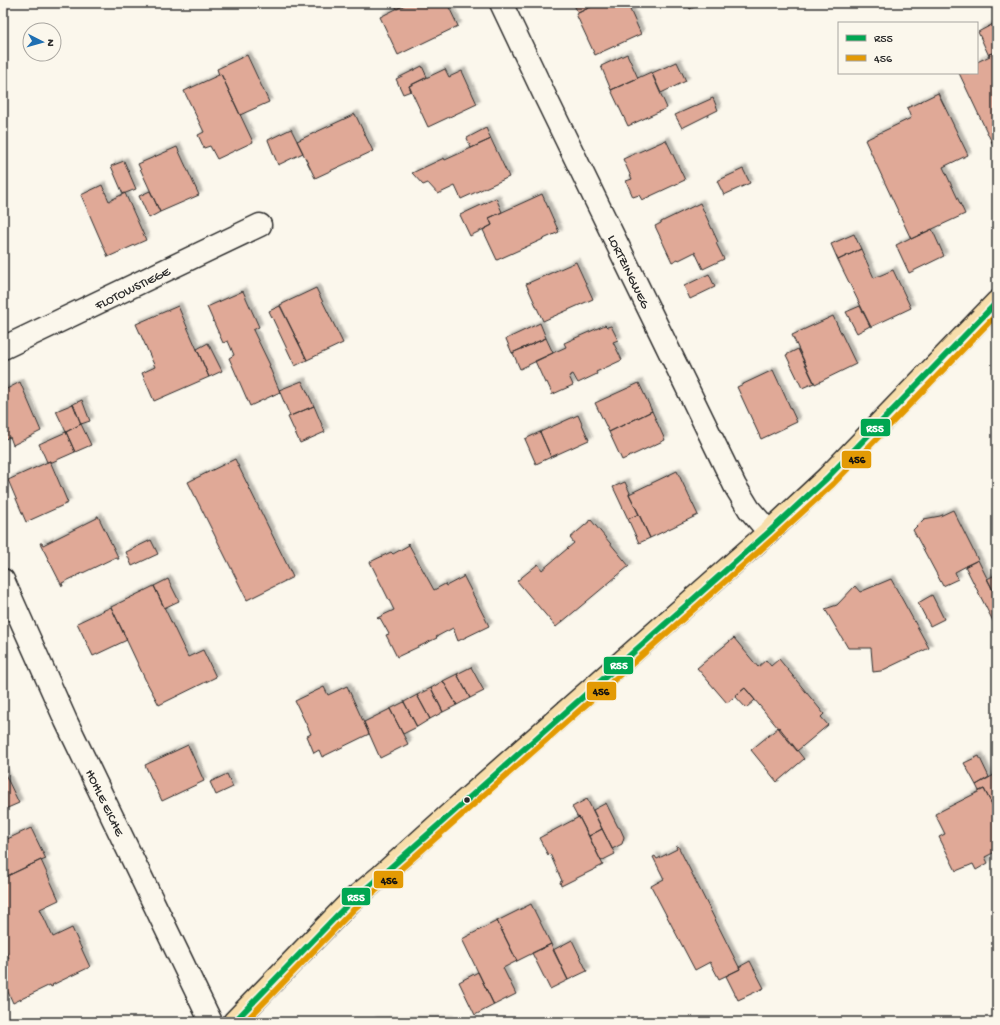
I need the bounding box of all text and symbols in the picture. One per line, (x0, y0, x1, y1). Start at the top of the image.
north arrow (22, 22, 62, 62)
legend (838, 22, 978, 74)
text: R55 (874, 33, 893, 47)
text: N (44, 39, 56, 47)
text: 456 (874, 53, 893, 67)
street label: LORTZINGWEG (603, 233, 652, 312)
street label: FLOTOWSTIEGE (92, 264, 174, 314)
line badge: R55 (860, 418, 891, 437)
text: R55 (865, 424, 884, 436)
line badge: 456 (841, 450, 872, 469)
text: 456 (848, 455, 866, 467)
line badge: R55 (603, 656, 634, 675)
text: R55 (609, 661, 628, 673)
line badge: 456 (586, 681, 617, 701)
text: 456 (592, 687, 610, 699)
street label: HOHLE EICHE (81, 767, 127, 840)
unlabelled marker (462, 795, 472, 805)
line badge: 456 (373, 870, 404, 889)
text: 456 (380, 876, 398, 888)
line badge: R55 (341, 887, 371, 906)
text: R55 (346, 893, 365, 905)

